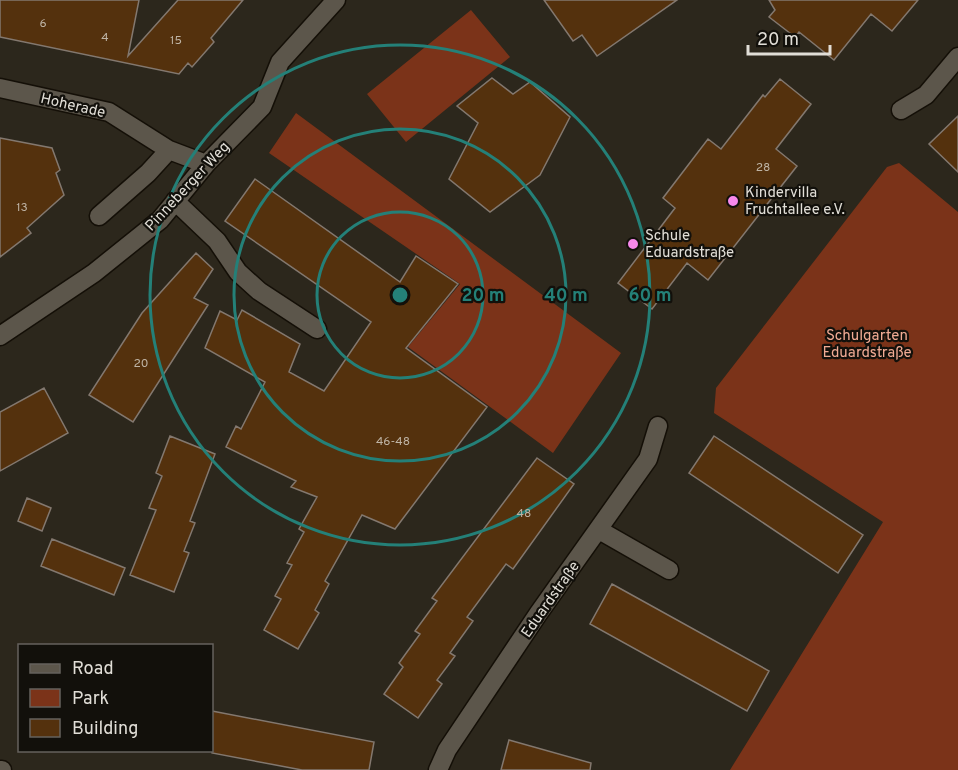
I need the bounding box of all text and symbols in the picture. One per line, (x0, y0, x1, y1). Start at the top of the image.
house number: 6 (39, 16, 47, 32)
scale bar (748, 18, 830, 56)
text: 20 m (757, 29, 799, 52)
house number: 4 (101, 30, 109, 46)
house number: 15 (170, 33, 182, 49)
street label: Hoherade (38, 90, 107, 123)
street label: Pinneberger Weg (142, 138, 235, 236)
house number: 28 (756, 160, 770, 176)
place label: Kindervilla Fruchtallee e.V. (745, 184, 845, 220)
marker: Kindervilla Fruchtallee e.V. (726, 194, 740, 208)
house number: 13 (16, 200, 28, 216)
place label: Schule Eduardstraße (645, 227, 734, 263)
marker: Schule Eduardstraße (626, 237, 640, 251)
centre of rings (390, 285, 410, 305)
text: 20 m (461, 285, 505, 308)
text: 40 m (544, 285, 588, 308)
text: 60 m (628, 285, 672, 308)
park label: Schulgarten Eduardstraße (822, 327, 912, 363)
house number: 20 (133, 356, 149, 372)
house number: 46-48 (376, 434, 410, 450)
house number: 48 (517, 506, 531, 522)
street label: Eduardstraße (518, 558, 585, 642)
legend (18, 644, 213, 752)
text: Road (72, 658, 114, 681)
text: Park (72, 688, 109, 711)
text: Building (72, 718, 138, 741)

